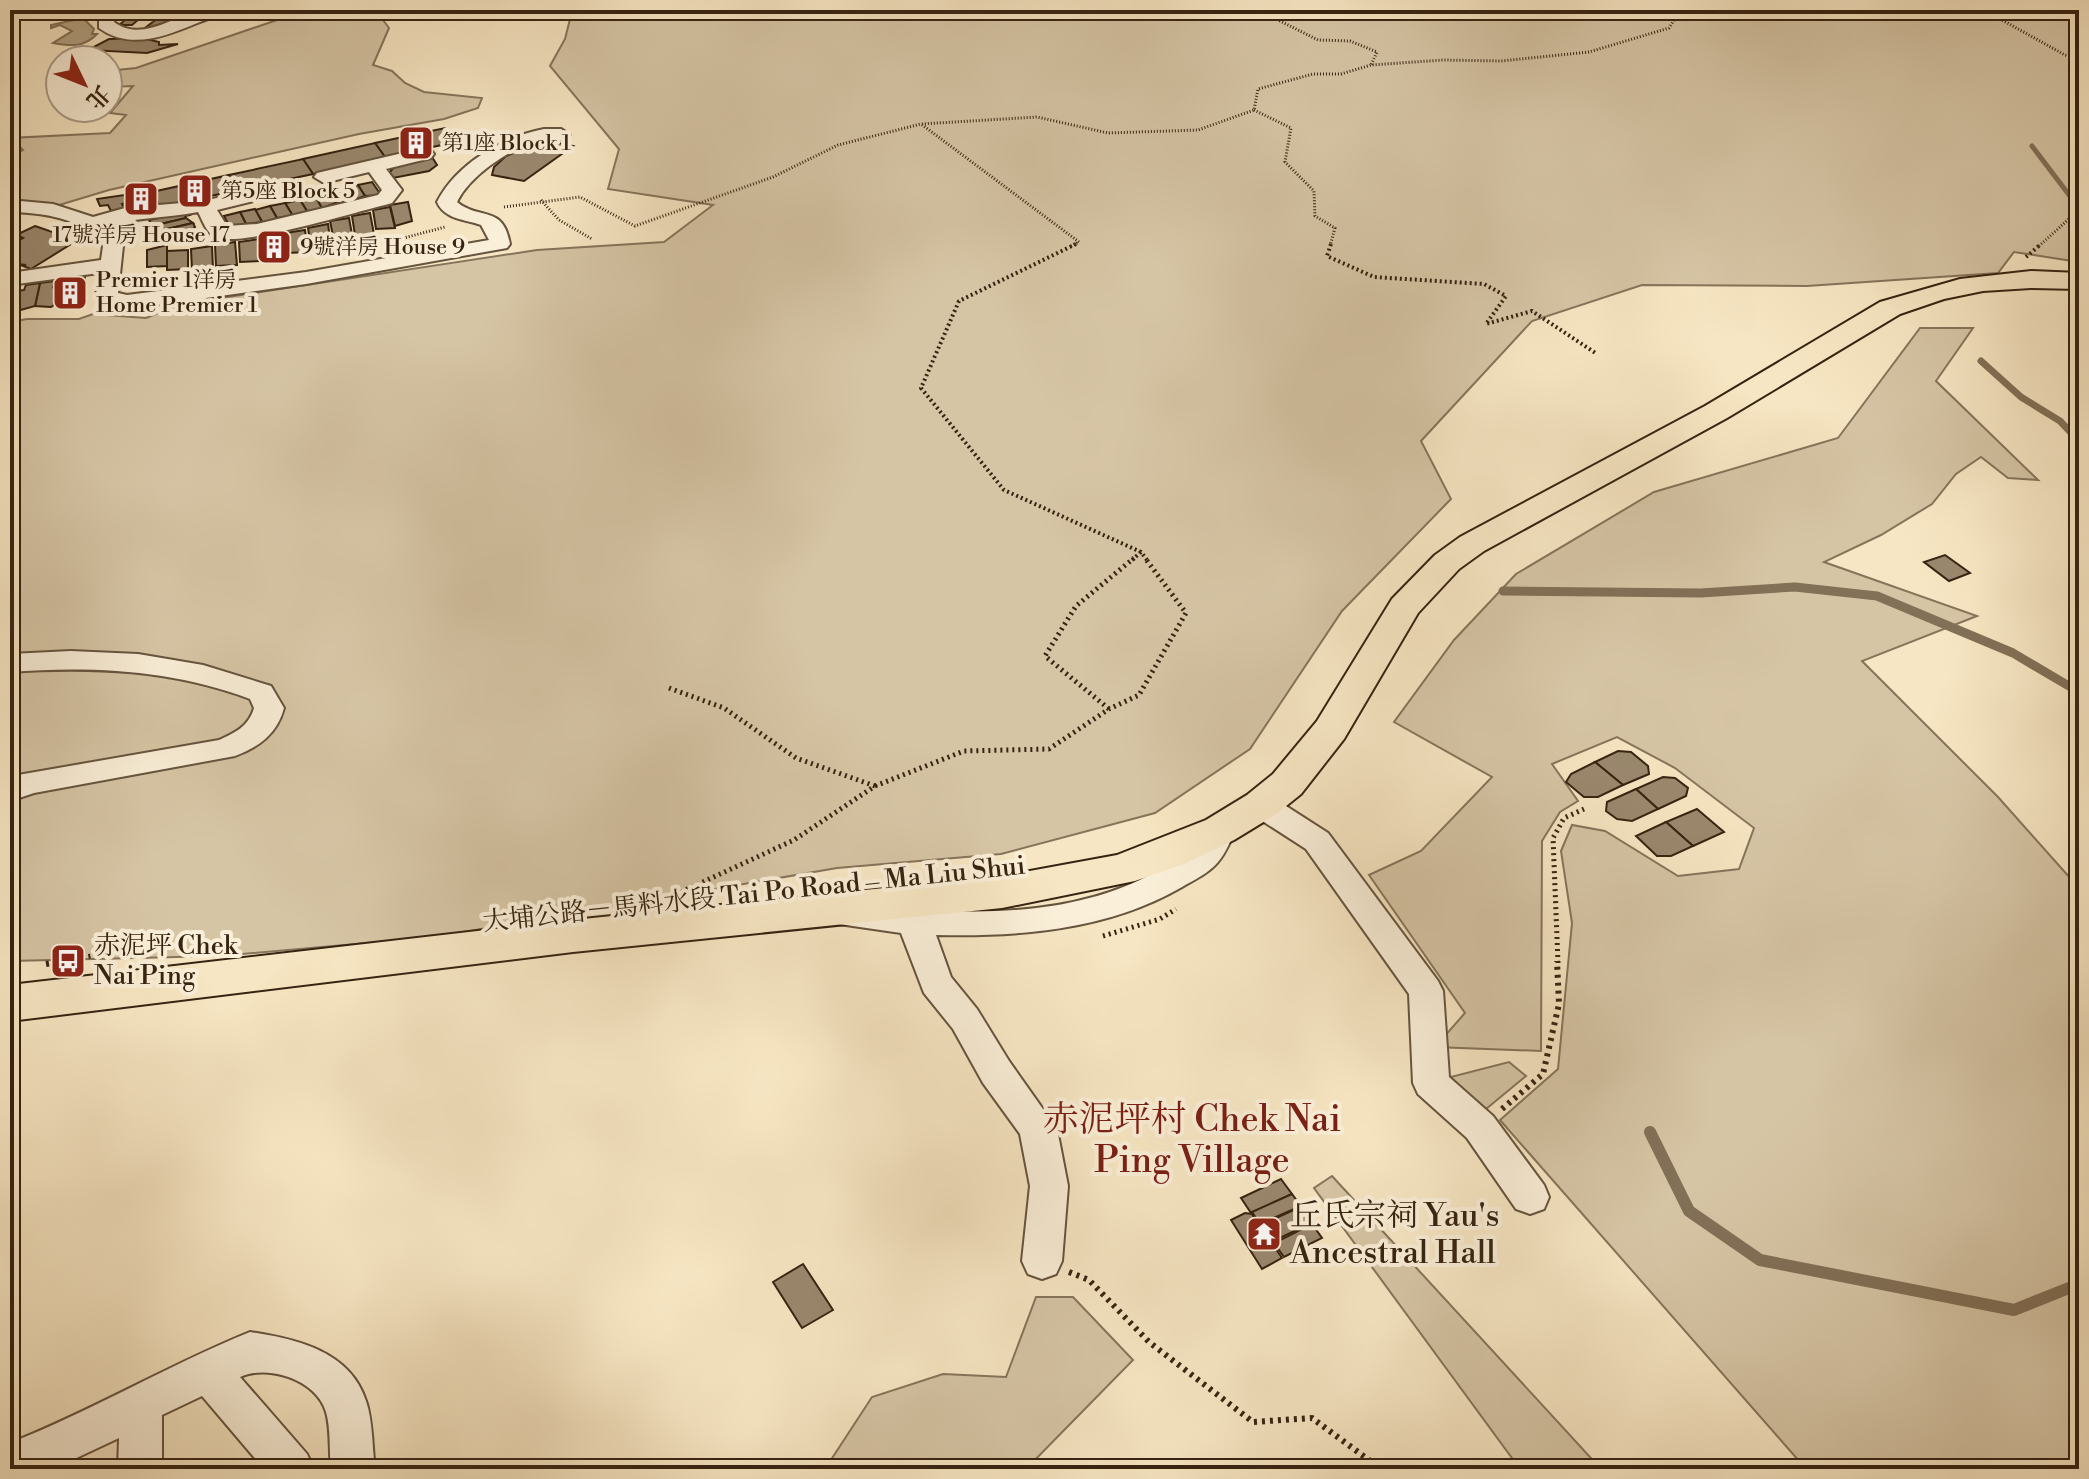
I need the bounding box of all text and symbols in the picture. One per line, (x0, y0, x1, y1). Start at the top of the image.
north arrow (44, 44, 124, 124)
text: 北 (80, 79, 115, 114)
building icon: 第1座 Block 1 (397, 124, 435, 162)
place label: 第1座 Block 1 (442, 130, 571, 157)
building icon: 第5座 Block 5 (176, 172, 214, 210)
place label: 第5座 Block 5 (221, 178, 355, 205)
building icon: 17號洋房 House 17 (122, 180, 160, 218)
place label: 17號洋房 House 17 (52, 222, 230, 249)
building icon: 9號洋房 House 9 (255, 228, 293, 266)
place label: 9號洋房 House 9 (300, 234, 465, 261)
place label: Premier 1洋房 Home Premier 1 (96, 267, 258, 319)
building icon: Premier 1洋房 Home Premier 1 (51, 274, 89, 312)
street label: 大埔公路－馬料水段 Tai Po Road – Ma Liu Shui (481, 850, 1027, 938)
place label: 赤泥坪 Chek Nai Ping (94, 930, 239, 992)
bus stop icon: 赤泥坪 Chek Nai Ping (49, 942, 87, 980)
district label: 赤泥坪村 Chek Nai Ping Village (1043, 1098, 1341, 1184)
place label: 丘氏宗祠 Yau's Ancestral Hall (1289, 1196, 1500, 1273)
temple icon: 丘氏宗祠 Yau's Ancestral Hall (1245, 1215, 1283, 1253)

